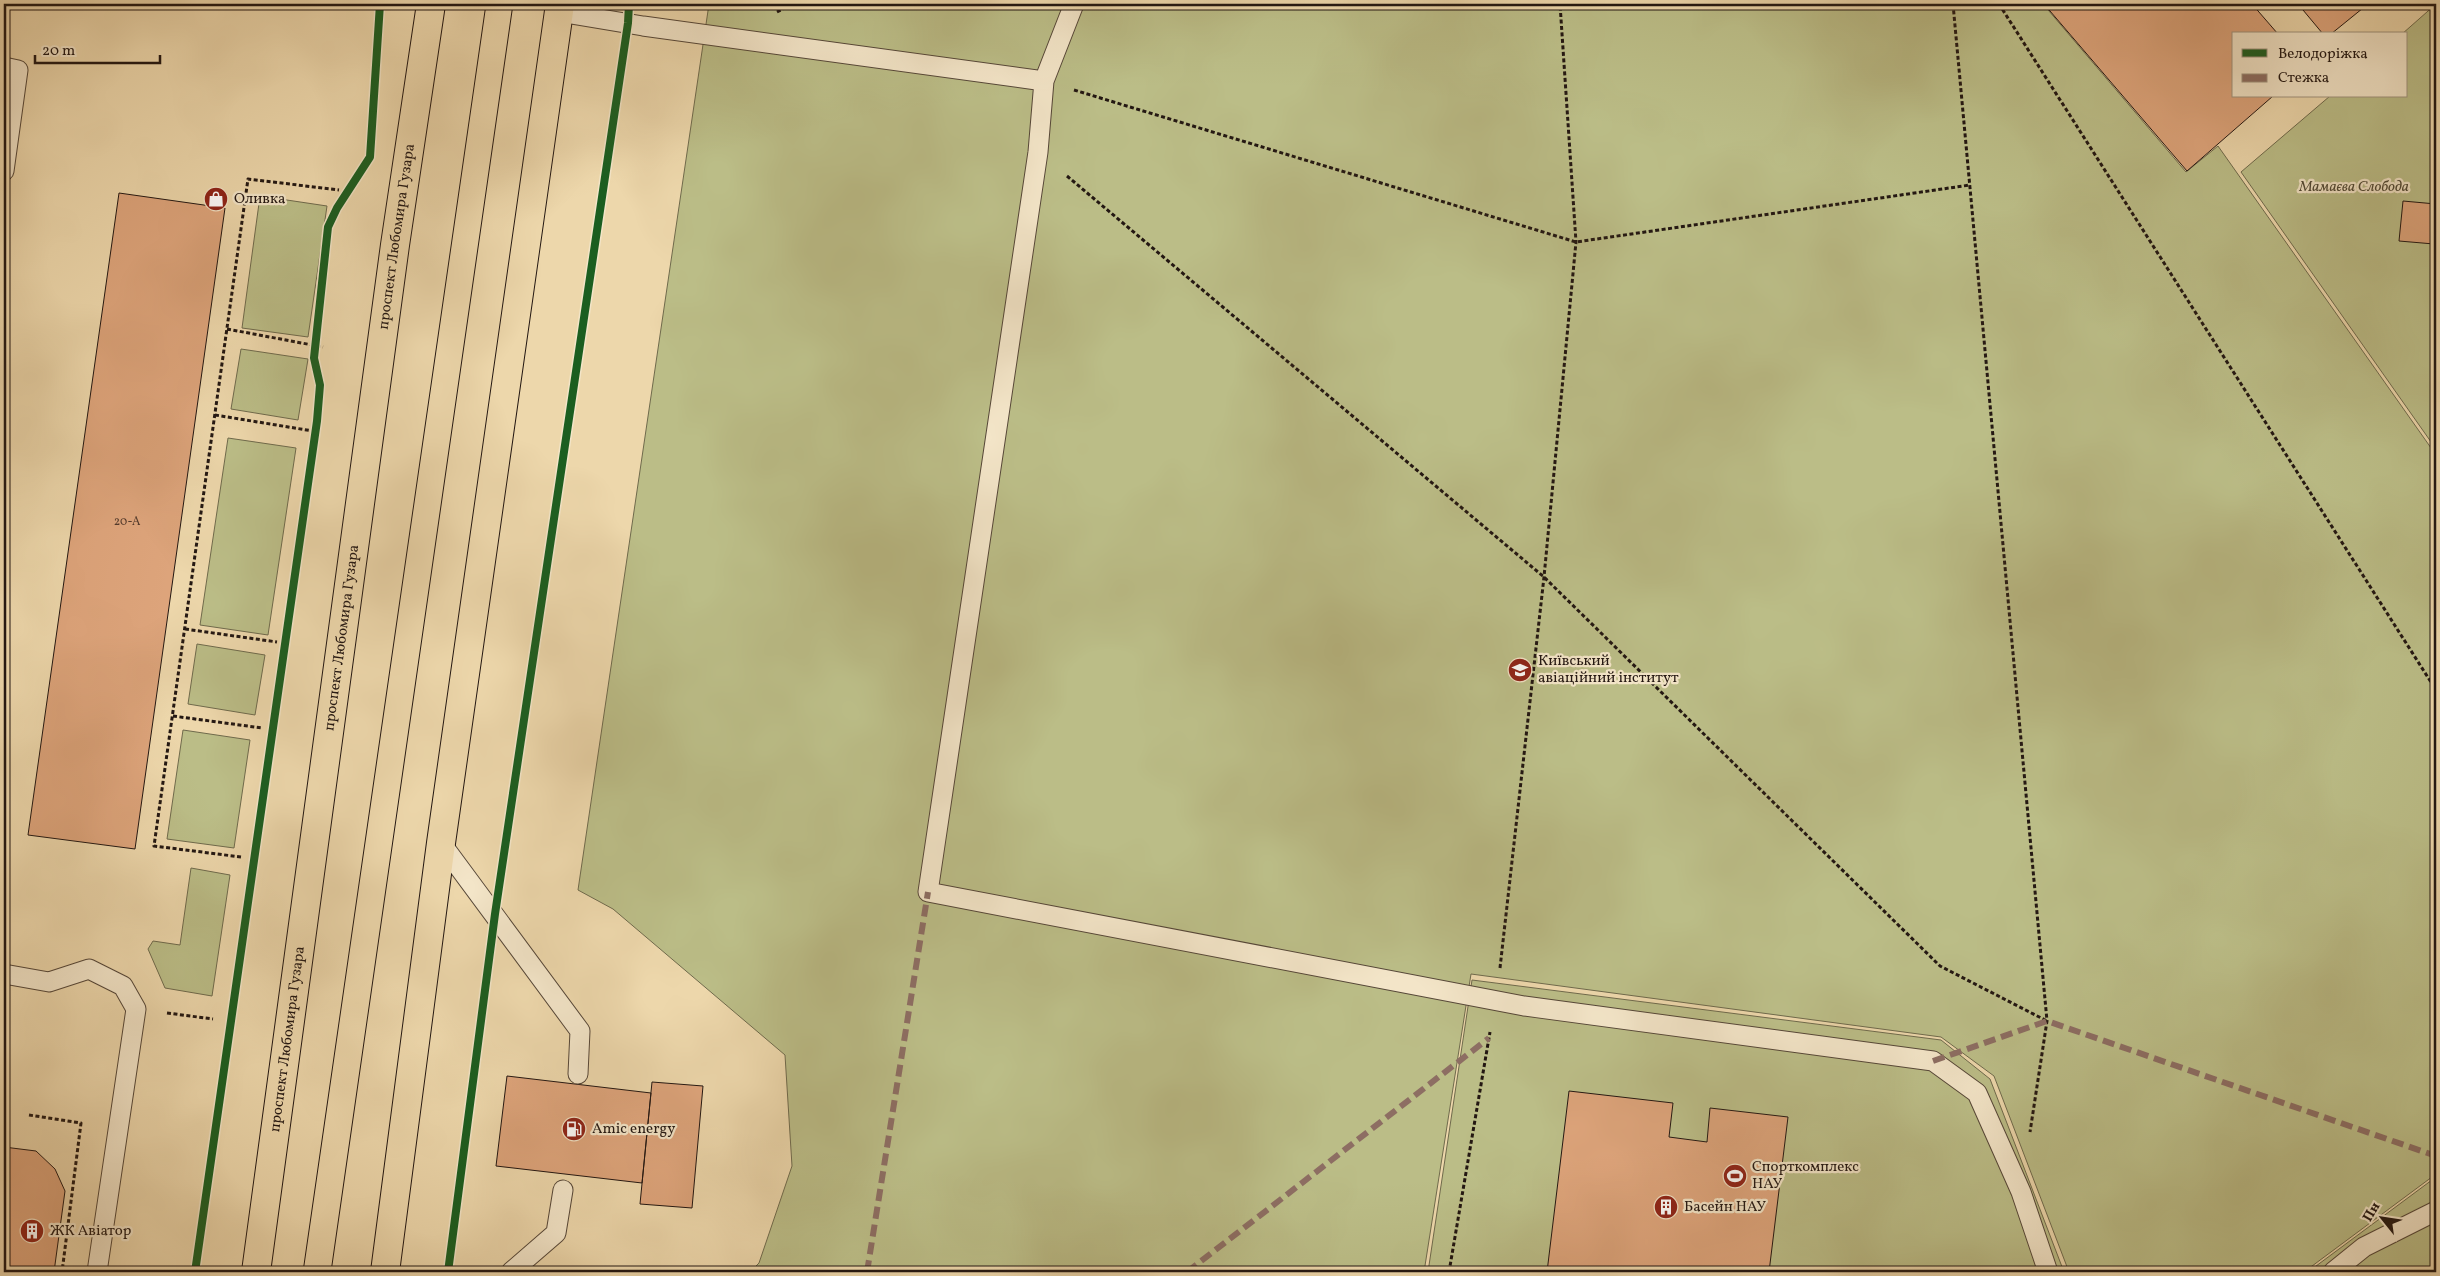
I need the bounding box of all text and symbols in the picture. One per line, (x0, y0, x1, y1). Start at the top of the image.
scale bar (35, 32, 160, 64)
legend (2232, 32, 2408, 98)
text: 20 m (42, 41, 75, 62)
text: Велодоріжка (2278, 44, 2368, 65)
text: Стежка (2278, 68, 2329, 89)
street label: проспект Любомира Гузара (373, 142, 421, 331)
park label: Мамаєва Слобода (2298, 177, 2409, 198)
shop icon: Оливка (203, 186, 229, 212)
place label: Оливка (234, 189, 285, 210)
house number: 20-А (114, 514, 141, 530)
street label: проспект Любомира Гузара (319, 543, 365, 732)
place label: Київський авіаційний інститут (1538, 651, 1679, 689)
school or university icon: Київський авіаційний інститут (1507, 657, 1533, 683)
street label: проспект Любомира Гузара (265, 945, 311, 1133)
fuel station icon: Amic energy (561, 1116, 587, 1142)
place label: Amic energy (592, 1119, 675, 1140)
place label: Спорткомплекс НАУ (1752, 1157, 1859, 1195)
sports icon: Спорткомплекс НАУ (1722, 1163, 1748, 1189)
building icon: Басейн НАУ (1653, 1194, 1679, 1220)
north arrow (2358, 1194, 2408, 1244)
place label: Басейн НАУ (1684, 1197, 1766, 1218)
text: Пн (2359, 1199, 2385, 1226)
building icon: ЖК Авіатор (19, 1218, 45, 1244)
place label: ЖК Авіатор (50, 1221, 131, 1242)

